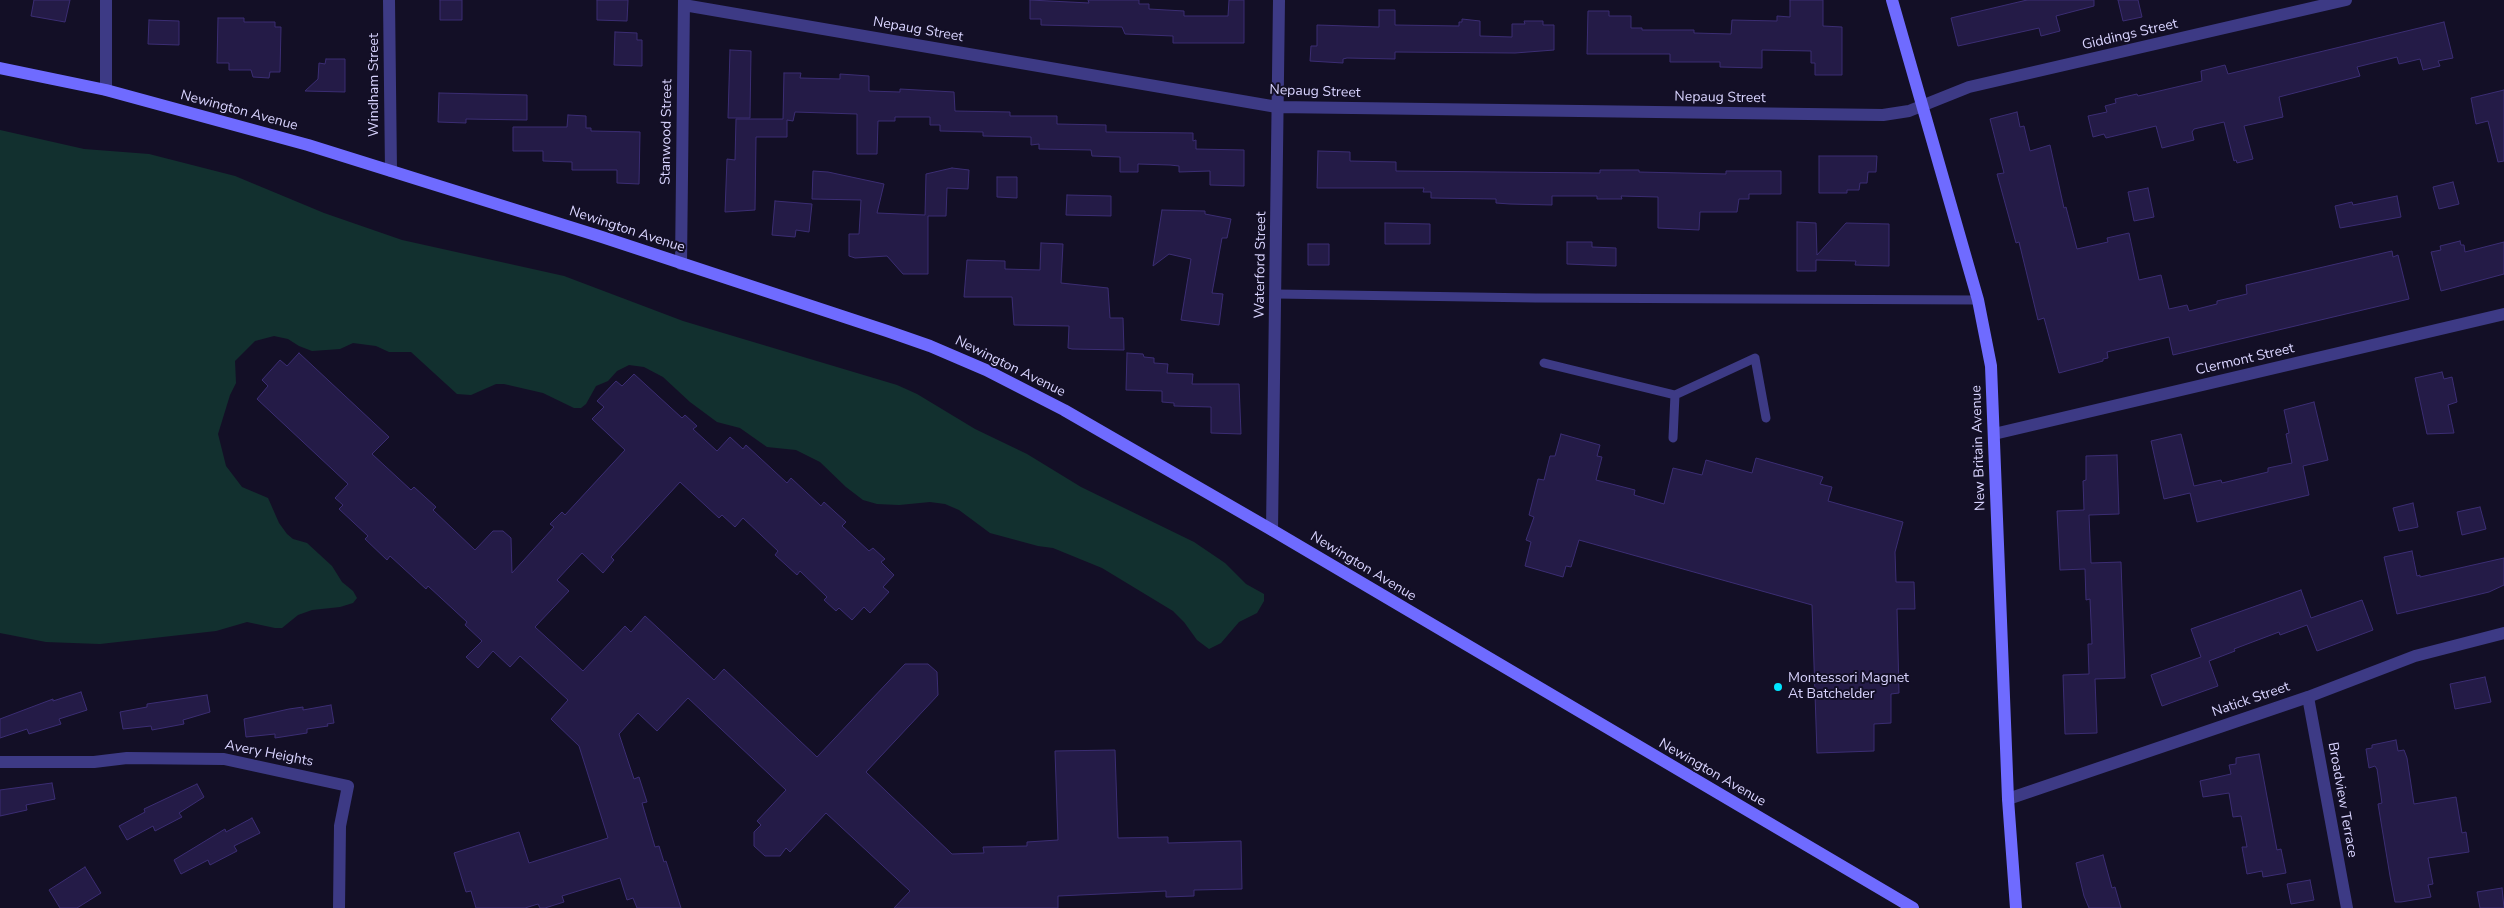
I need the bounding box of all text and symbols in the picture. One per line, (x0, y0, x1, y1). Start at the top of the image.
street label: Nepaug Street (872, 14, 964, 46)
street label: Giddings Street (2081, 16, 2179, 54)
street label: Windham Street (367, 33, 383, 137)
street label: Stanwood Street (658, 79, 676, 185)
street label: Nepaug Street (1269, 82, 1361, 102)
street label: Newington Avenue (179, 87, 299, 135)
street label: Nepaug Street (1674, 89, 1766, 107)
street label: Newington Avenue (567, 203, 687, 257)
street label: Waterford Street (1252, 211, 1270, 319)
street label: Newington Avenue (952, 333, 1068, 401)
street label: Clermont Street (2194, 341, 2296, 379)
street label: New Britain Avenue (1968, 385, 1990, 511)
street label: Newington Avenue (1307, 529, 1419, 605)
place label: Montessori Magnet At Batchelder (1788, 671, 1909, 704)
street label: Natick Street (2210, 679, 2292, 721)
marker: Montessori Magnet At Batchelder (1772, 681, 1784, 693)
street label: Newington Avenue (1656, 736, 1768, 810)
street label: Avery Heights (223, 737, 315, 771)
street label: Broadview Terrace (2324, 741, 2360, 859)

